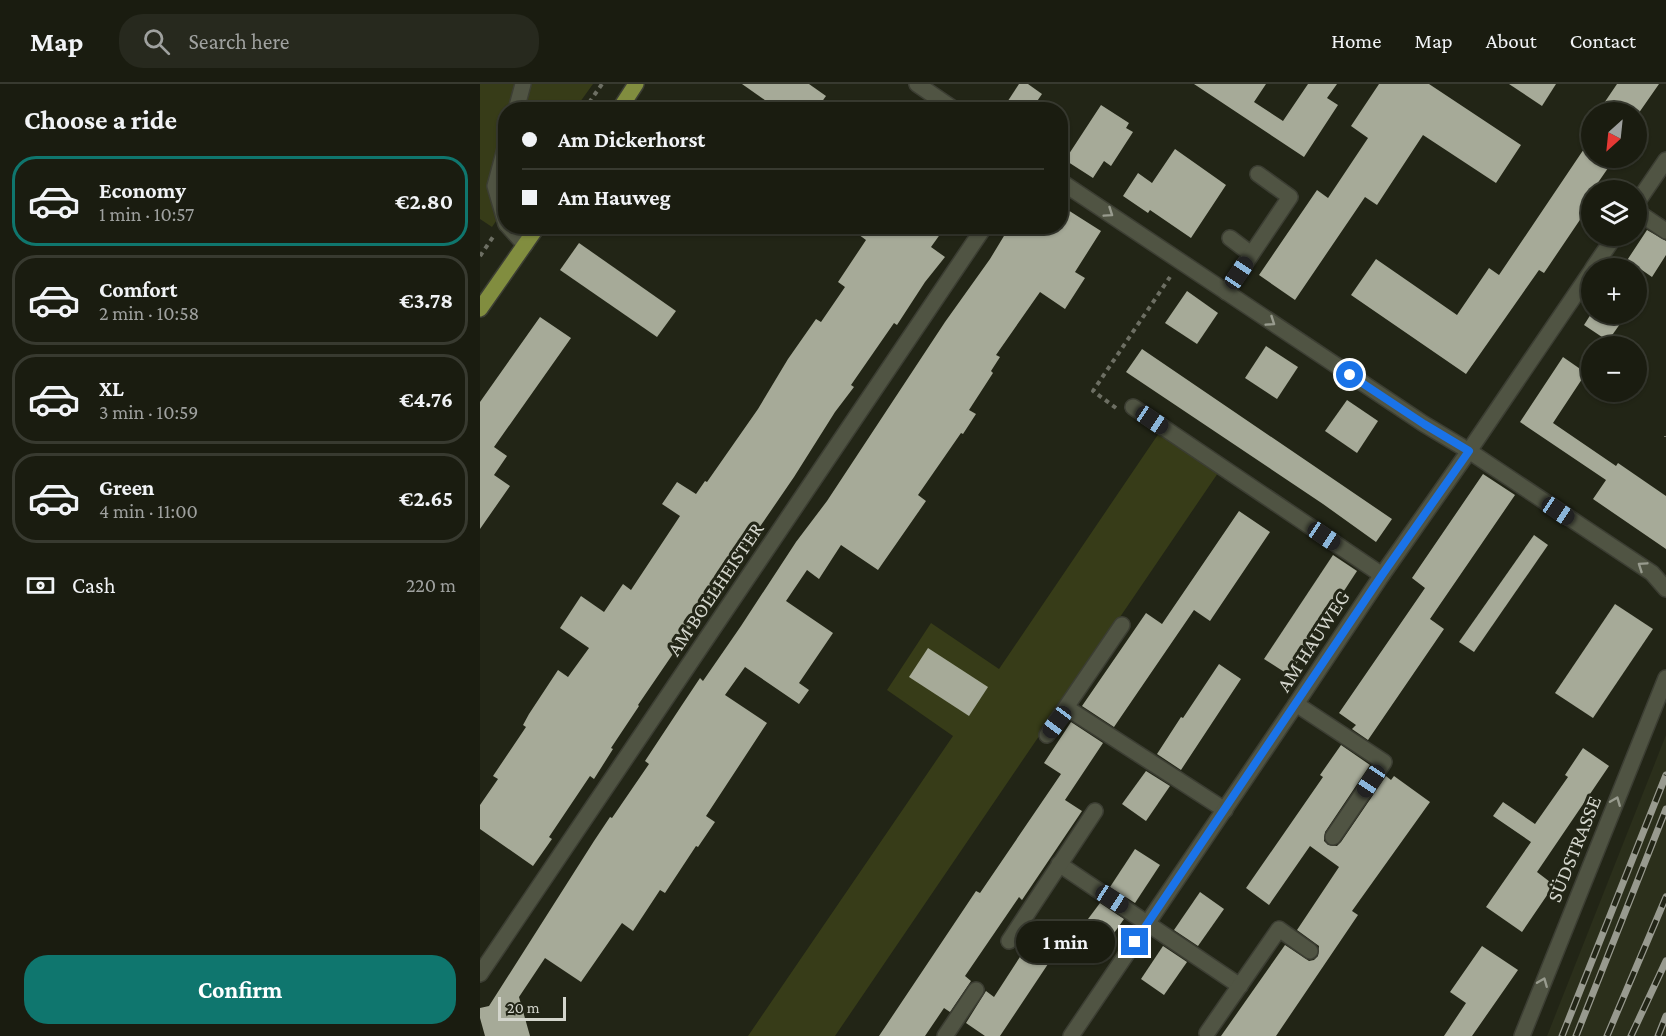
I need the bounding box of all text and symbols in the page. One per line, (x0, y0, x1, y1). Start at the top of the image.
search box (119, 14, 539, 68)
icon: search (140, 25, 173, 58)
text: Map (30, 26, 83, 57)
text: Search here (188, 29, 289, 54)
text: Home (1331, 29, 1381, 53)
text: Map (1414, 29, 1453, 53)
text: About (1486, 29, 1537, 53)
text: Contact (1570, 29, 1636, 53)
north arrow (1581, 102, 1647, 168)
map controls (1581, 102, 1647, 402)
text: Choose a ride (24, 105, 177, 135)
text: Am Dickerhorst (558, 127, 705, 152)
icon: car (27, 174, 81, 228)
text: Economy (99, 178, 186, 203)
button: layers (1581, 180, 1647, 246)
text: Am Hauweg (558, 185, 671, 210)
text: €2.80 (395, 189, 453, 214)
text: 1 min · 10:57 (99, 203, 194, 225)
one-way arrow (1102, 206, 1113, 217)
car (1221, 253, 1257, 293)
button: + (1581, 258, 1647, 324)
icon: car (27, 273, 81, 327)
text: Comfort (99, 277, 177, 302)
text: €3.78 (399, 288, 453, 313)
text: 2 min · 10:58 (99, 302, 199, 324)
one-way arrow (1264, 315, 1275, 326)
button: − (1581, 336, 1647, 402)
route start (1336, 361, 1363, 388)
icon: car (27, 372, 81, 426)
text: XL (99, 376, 124, 401)
text: €4.76 (399, 387, 453, 412)
text: 3 min · 10:59 (99, 401, 198, 423)
car (1132, 402, 1172, 438)
icon: car (27, 471, 81, 525)
text: Green (99, 475, 155, 500)
text: €2.65 (399, 486, 453, 511)
car (1538, 493, 1578, 529)
text: 4 min · 11:00 (99, 500, 198, 522)
street label: AM BOLLHEISTER (662, 518, 769, 660)
car (1304, 518, 1344, 554)
one-way arrow (1638, 562, 1648, 574)
icon: cash (24, 569, 57, 602)
text: Cash (72, 573, 116, 598)
text: 220 m (406, 574, 456, 596)
street label: AM HAUWEG (1271, 586, 1355, 696)
car (1039, 702, 1075, 742)
car (1353, 761, 1389, 801)
street label: SÜDSTRASSE (1542, 792, 1606, 906)
one-way arrow (1609, 796, 1622, 807)
car (1092, 882, 1132, 916)
callout: 1 min (1015, 921, 1114, 963)
route end (1121, 928, 1148, 955)
text: 1 min (1043, 931, 1088, 953)
button: Confirm (24, 955, 456, 1024)
one-way arrow (1536, 977, 1549, 987)
scale bar (498, 994, 566, 1022)
text: 20 m (507, 999, 540, 1016)

